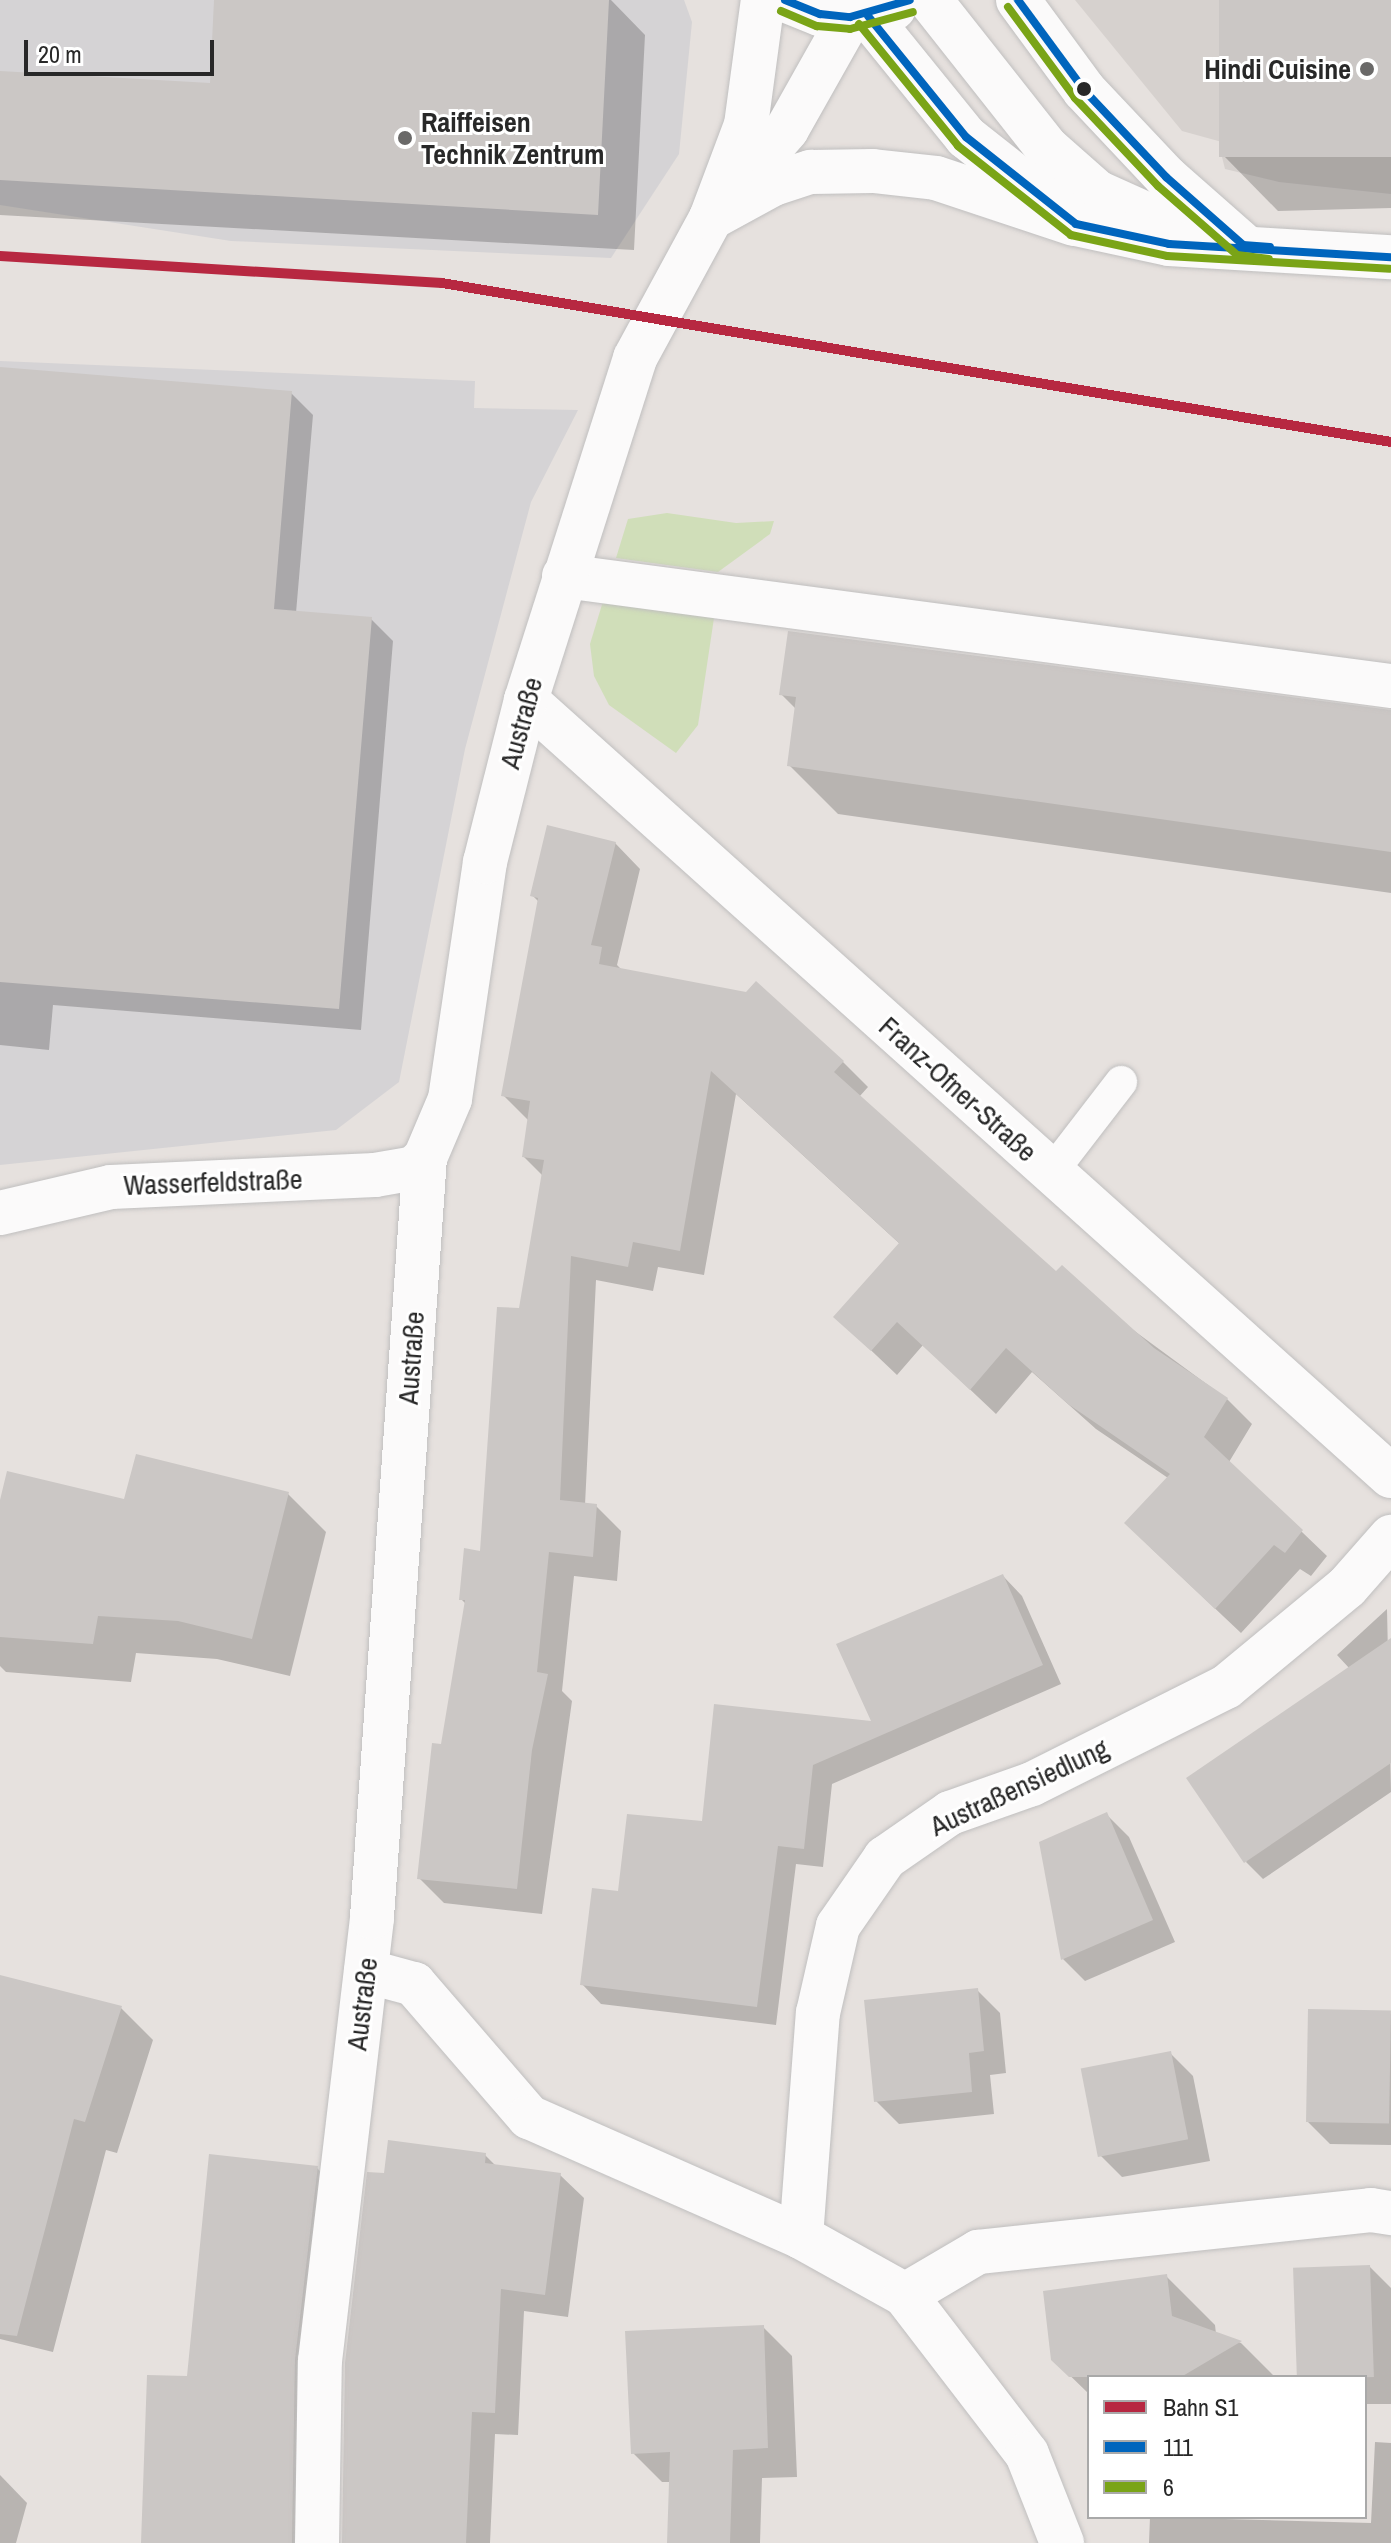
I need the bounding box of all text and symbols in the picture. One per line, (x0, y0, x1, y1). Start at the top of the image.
scale bar (28, 24, 218, 74)
text: 20 m (38, 38, 82, 70)
place label: Hindi Cuisine (1204, 52, 1351, 86)
marker: Hindi Cuisine (1358, 60, 1376, 78)
unlabelled marker (1076, 81, 1092, 97)
place label: Raiffeisen Technik Zentrum (421, 105, 604, 171)
marker: Raiffeisen Technik Zentrum (396, 129, 414, 147)
street label: Austraße (493, 674, 549, 772)
street label: Franz-Ofner-Straße (872, 1009, 1044, 1169)
street label: Wasserfeldstraße (123, 1162, 303, 1202)
street label: Austraße (391, 1310, 431, 1406)
street label: Austraßensiedlung (925, 1731, 1113, 1843)
street label: Austraße (340, 1956, 384, 2052)
legend (1087, 2375, 1367, 2519)
text: Bahn S1 (1163, 2391, 1239, 2423)
text: 111 (1163, 2431, 1193, 2463)
text: 6 (1163, 2471, 1174, 2503)

